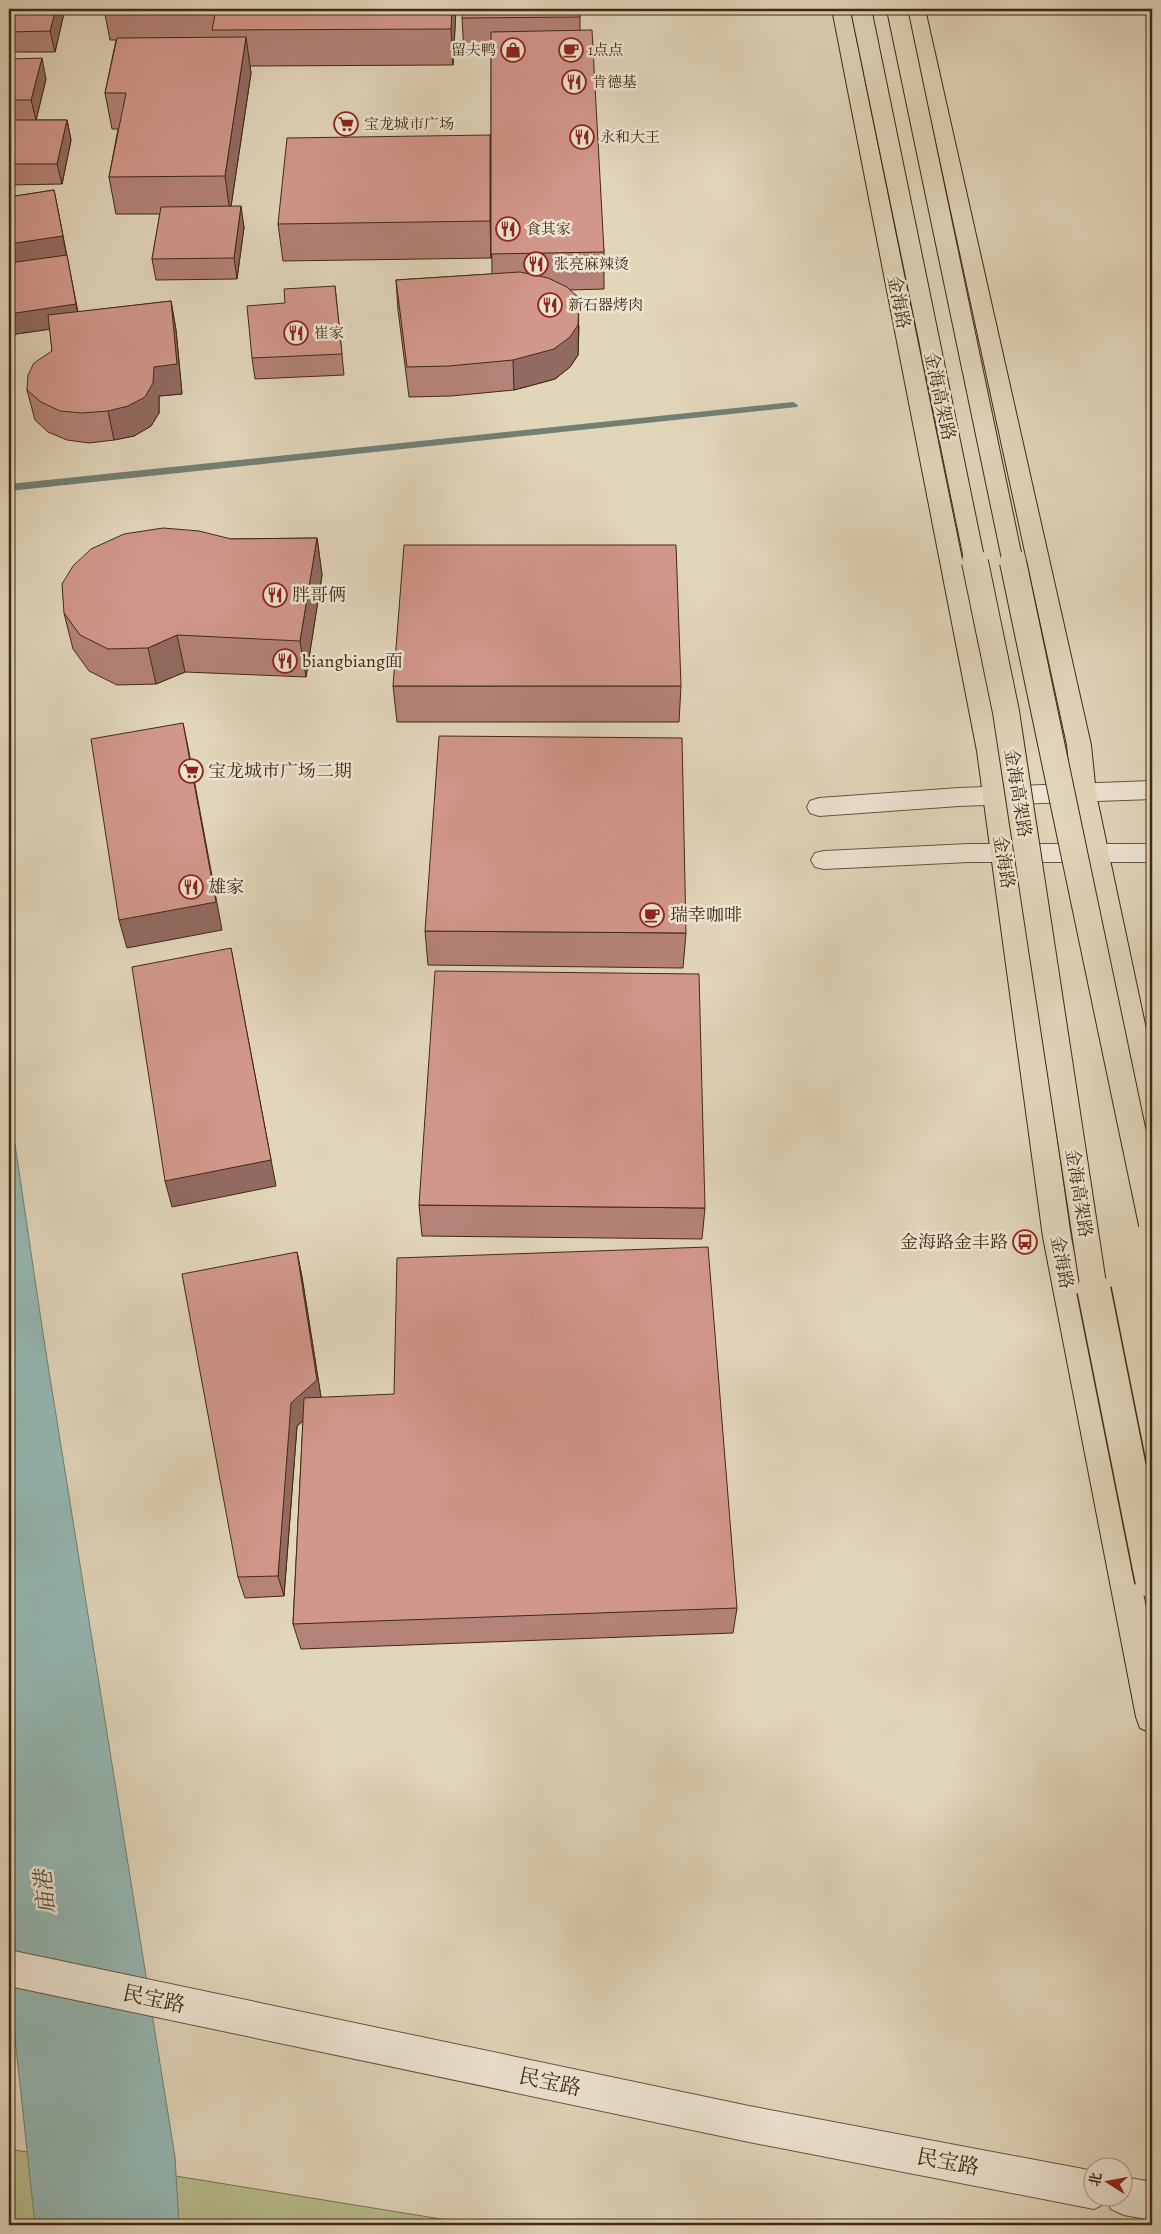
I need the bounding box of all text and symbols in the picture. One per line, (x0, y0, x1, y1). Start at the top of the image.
shop icon: 留夫鸭 (500, 37, 526, 63)
cafe icon: 1点点 (558, 37, 584, 63)
place label: 留夫鸭 (451, 40, 496, 60)
place label: 1点点 (588, 40, 623, 60)
restaurant icon: 肯德基 (561, 69, 587, 95)
place label: 肯德基 (592, 72, 637, 92)
supermarket icon: 宝龙城市广场 (333, 111, 359, 137)
place label: 宝龙城市广场 (364, 114, 454, 134)
restaurant icon: 永和大王 (569, 124, 595, 150)
place label: 永和大王 (600, 127, 660, 147)
restaurant icon: 食其家 (495, 216, 521, 242)
place label: 食其家 (526, 219, 571, 239)
restaurant icon: 张亮麻辣烫 (523, 251, 549, 277)
place label: 张亮麻辣烫 (554, 254, 629, 274)
street label: 金海路 (882, 273, 916, 331)
restaurant icon: 新石器烤肉 (537, 292, 563, 318)
place label: 新石器烤肉 (568, 295, 643, 315)
restaurant icon: 崔家 (283, 320, 309, 346)
place label: 崔家 (314, 323, 344, 343)
street label: 金海高架路 (919, 349, 961, 443)
restaurant icon: 胖哥俩 (262, 582, 288, 608)
place label: 胖哥俩 (292, 583, 346, 607)
restaurant icon: biangbiang面 (272, 648, 298, 674)
place label: biangbiang面 (302, 649, 403, 673)
street label: 金海高架路 (999, 747, 1037, 839)
supermarket icon: 宝龙城市广场二期 (178, 758, 204, 784)
place label: 宝龙城市广场二期 (208, 759, 352, 783)
street label: 金海路 (988, 833, 1020, 891)
restaurant icon: 雄家 (178, 874, 204, 900)
place label: 雄家 (208, 875, 244, 899)
cafe icon: 瑞幸咖啡 (639, 902, 665, 928)
place label: 瑞幸咖啡 (670, 903, 742, 927)
street label: 金海高架路 (1060, 1147, 1098, 1239)
bus stop icon: 金海路金丰路 (1012, 1229, 1038, 1255)
place label: 金海路金丰路 (900, 1230, 1008, 1254)
street label: 金海路 (1045, 1233, 1079, 1291)
water label: 庙港 (27, 1865, 62, 1915)
street label: 民宝路 (120, 1979, 188, 2019)
street label: 民宝路 (516, 2062, 584, 2102)
street label: 民宝路 (914, 2142, 982, 2182)
north arrow (1084, 2156, 1134, 2206)
text: 北 (1085, 2171, 1106, 2188)

